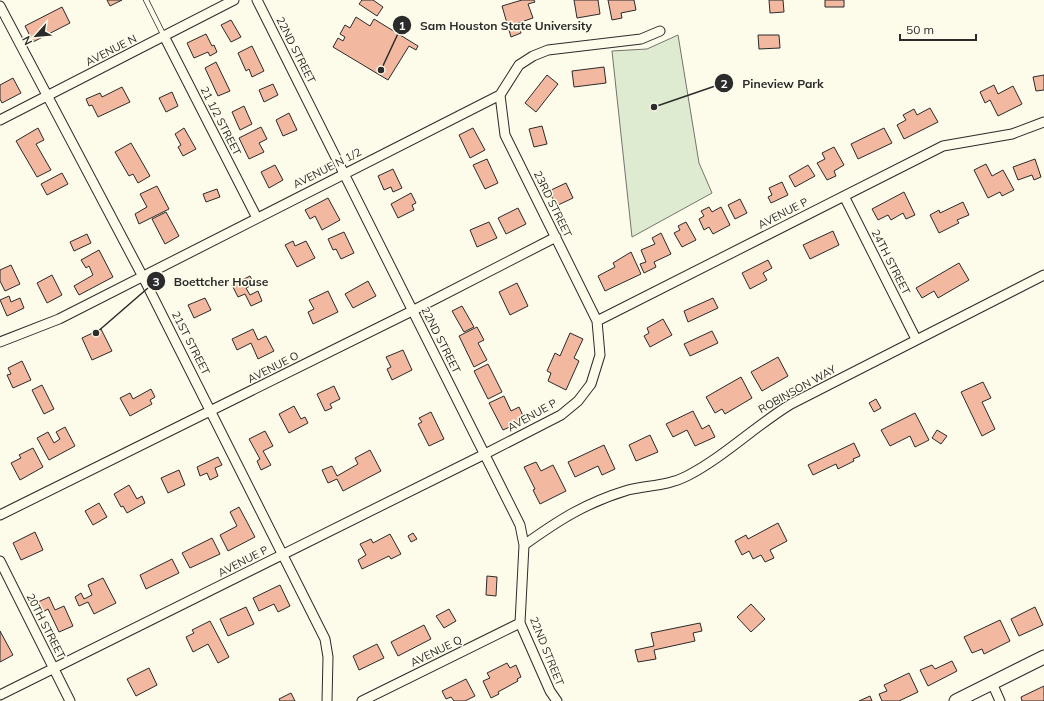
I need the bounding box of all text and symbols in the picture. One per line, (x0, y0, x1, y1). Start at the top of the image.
callout: Sam Houston State University (392, 13, 600, 37)
street label: 22ND STREET (273, 14, 319, 86)
north arrow (16, 16, 56, 56)
scale bar (900, 16, 976, 42)
text: 1 (398, 18, 406, 33)
text: Sam Houston State University (420, 18, 593, 33)
text: 50 m (906, 22, 934, 37)
street label: AVENUE N (83, 31, 139, 69)
text: N (19, 34, 35, 47)
callout: Pineview Park (714, 71, 831, 95)
text: 2 (720, 76, 728, 91)
text: Pineview Park (742, 76, 824, 91)
street label: 21 1/2 STREET (198, 84, 245, 158)
street label: AVENUE N 1/2 (291, 145, 364, 191)
street label: 23RD STREET (531, 168, 575, 240)
street label: AVENUE P (756, 194, 810, 232)
street label: 24TH STREET (869, 227, 914, 297)
callout: Boettcher House (146, 269, 277, 293)
text: 3 (152, 274, 160, 289)
text: Boettcher House (174, 274, 269, 289)
street label: 22ND STREET (418, 304, 464, 376)
street label: 21ST STREET (169, 309, 213, 378)
street label: AVENUE O (245, 348, 301, 386)
street label: ROBINSON WAY (756, 362, 839, 416)
street label: AVENUE P (505, 396, 559, 434)
street label: AVENUE P (216, 542, 270, 580)
street label: 20TH STREET (24, 591, 69, 661)
street label: 22ND STREET (527, 615, 567, 688)
street label: AVENUE Q (408, 632, 464, 670)

